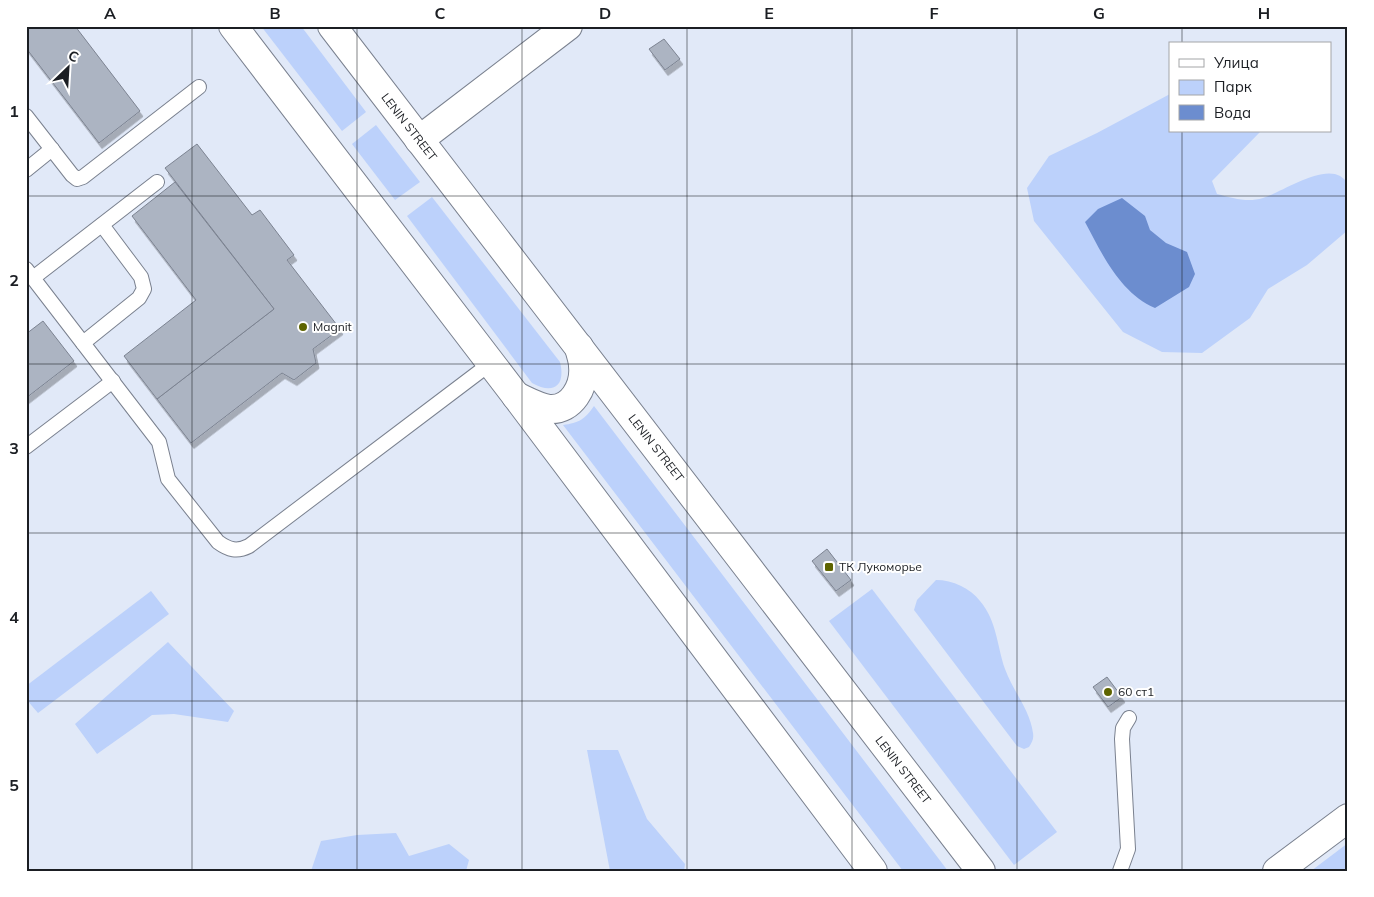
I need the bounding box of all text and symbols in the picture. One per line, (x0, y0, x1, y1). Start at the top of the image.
text: A (104, 3, 116, 23)
text: B (269, 3, 281, 23)
text: C (435, 3, 446, 23)
text: D (599, 3, 611, 23)
text: E (764, 3, 774, 23)
text: F (929, 3, 939, 23)
text: G (1093, 3, 1105, 23)
text: H (1258, 3, 1270, 23)
north arrow (42, 42, 92, 92)
legend (1169, 42, 1332, 132)
text: С (65, 46, 82, 66)
text: Улица (1213, 53, 1259, 72)
text: Парк (1214, 77, 1253, 96)
street label: LENIN STREET (378, 90, 441, 164)
text: 1 (9, 101, 19, 121)
text: Вода (1214, 103, 1251, 122)
text: 2 (9, 270, 19, 290)
place label: Magnit (313, 319, 352, 334)
marker: Magnit (297, 321, 309, 333)
street label: LENIN STREET (625, 411, 688, 485)
text: 3 (9, 438, 19, 458)
place label: ТК Лукоморье (839, 559, 922, 574)
marker: ТК Лукоморье (823, 561, 835, 573)
text: 4 (9, 607, 19, 627)
place label: 60 ст1 (1118, 684, 1154, 699)
marker: 60 ст1 (1102, 686, 1114, 698)
street label: LENIN STREET (872, 733, 935, 807)
text: 5 (9, 775, 19, 795)

